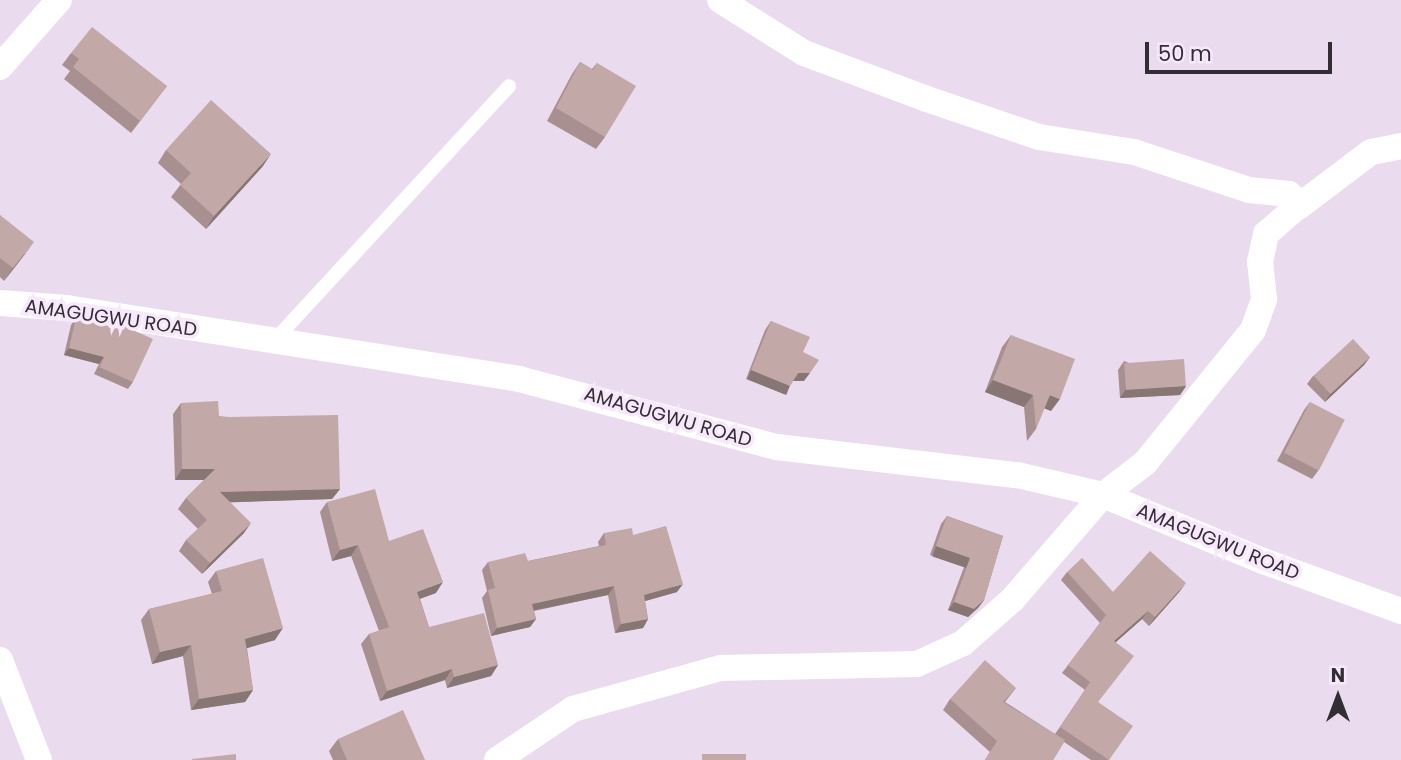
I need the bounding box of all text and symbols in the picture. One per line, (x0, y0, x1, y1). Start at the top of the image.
scale bar (1149, 28, 1336, 72)
text: 50 m (1158, 39, 1212, 68)
street label: AMAGUGWU ROAD (23, 295, 199, 341)
street label: AMAGUGWU ROAD (581, 382, 755, 452)
street label: AMAGUGWU ROAD (1133, 499, 1303, 585)
north arrow (1303, 662, 1373, 732)
text: N (1331, 662, 1345, 689)

